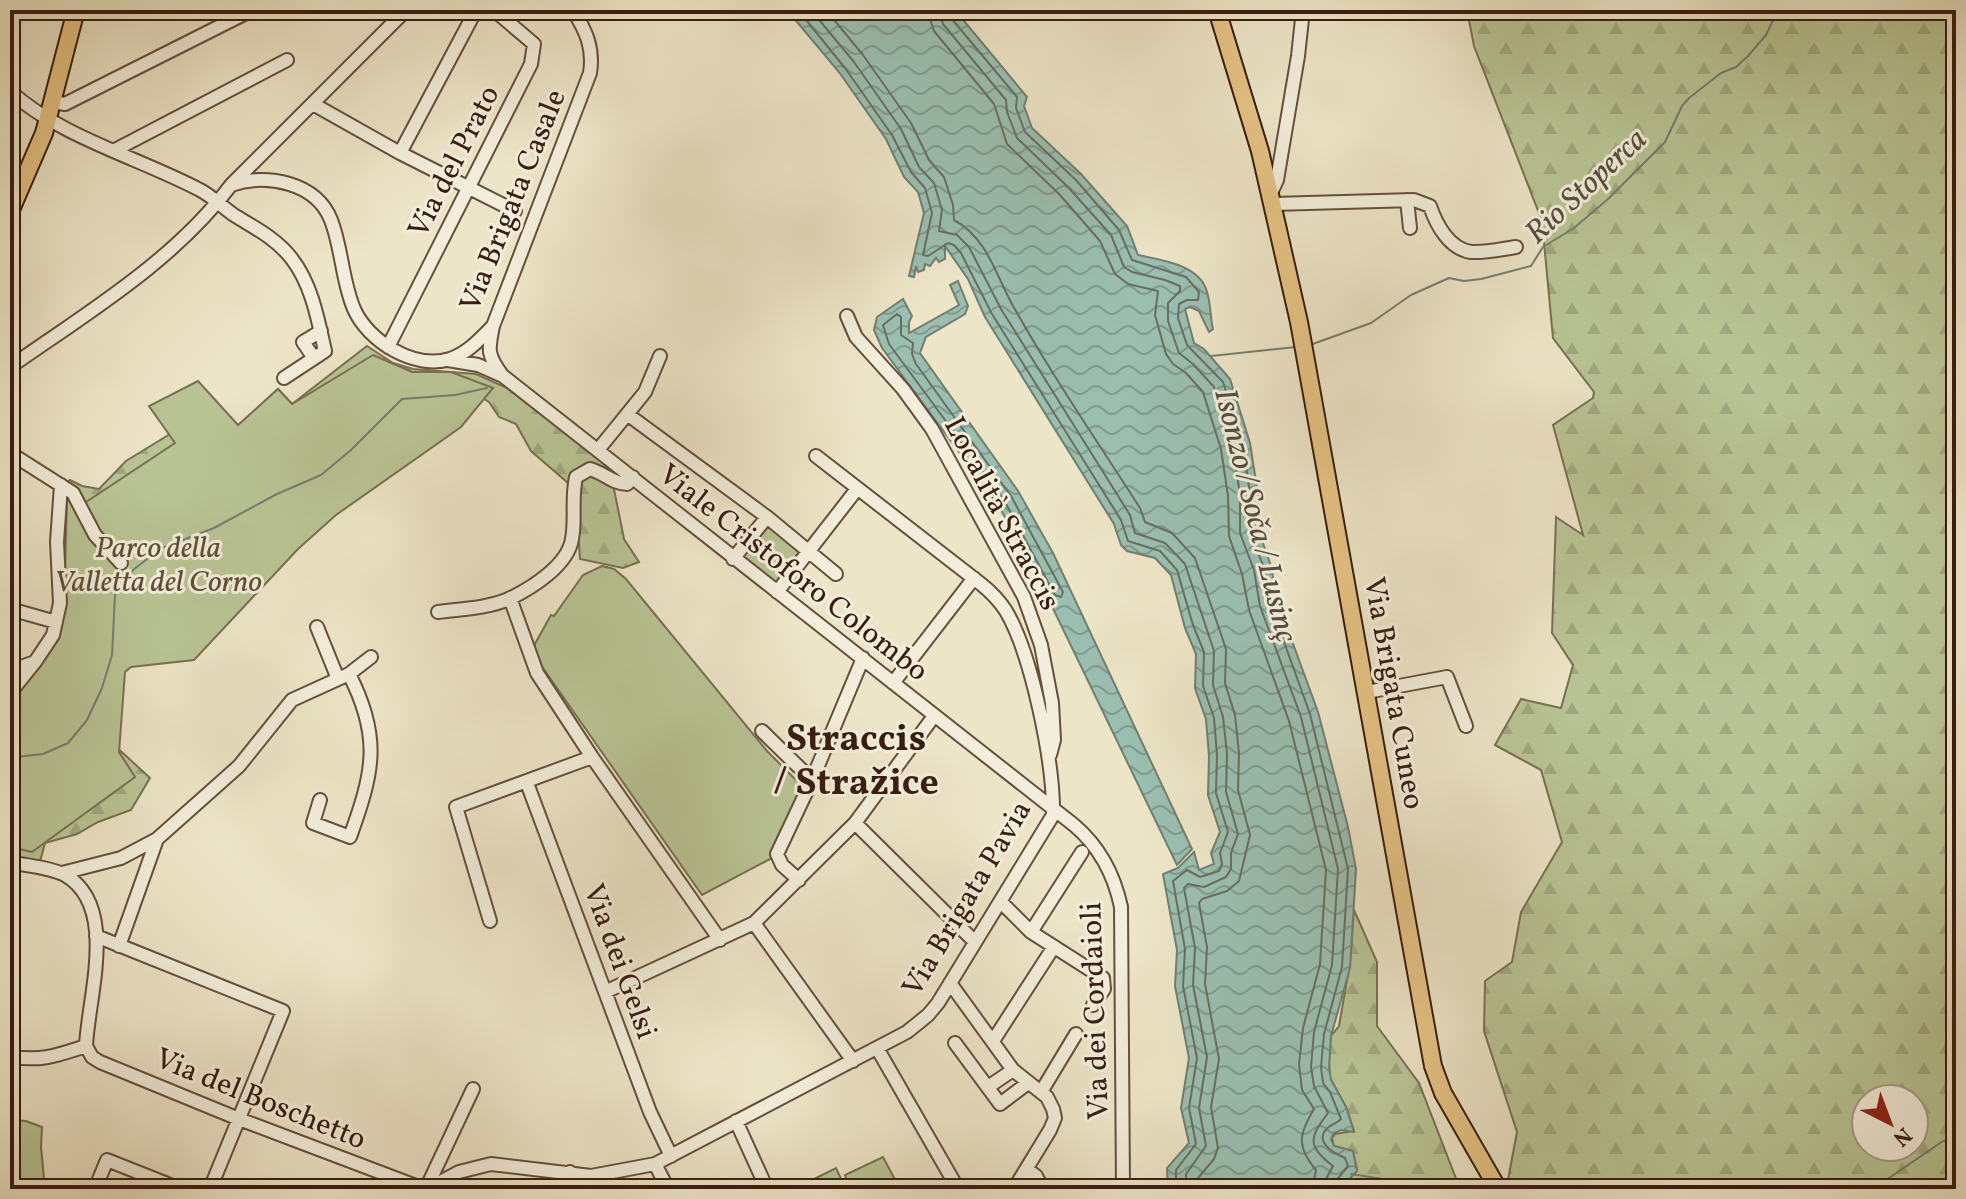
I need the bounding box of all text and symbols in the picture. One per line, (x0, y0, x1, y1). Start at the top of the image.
street label: Via del Prato (398, 78, 511, 245)
street label: Via Brigata Casale (450, 83, 578, 318)
water label: Rio Stoperca (1516, 119, 1658, 255)
water label: Isonzo / Soča / Lusinç (1201, 384, 1307, 647)
street label: Località Straccis (932, 410, 1070, 618)
street label: Viale Cristoforo Colombo (649, 455, 937, 692)
park label: Parco della Valletta del Corno (54, 528, 262, 604)
street label: Via Brigata Cuneo (1352, 574, 1434, 813)
district label: Straccis / Stražice (773, 714, 939, 811)
street label: Via Brigata Pavia (893, 793, 1043, 1005)
street label: Via dei Gelsi (572, 878, 667, 1045)
street label: Via dei Cordaioli (1071, 901, 1121, 1121)
street label: Via del Boschetto (149, 1038, 372, 1161)
north arrow (1850, 1083, 1930, 1163)
text: N (1885, 1119, 1918, 1153)

